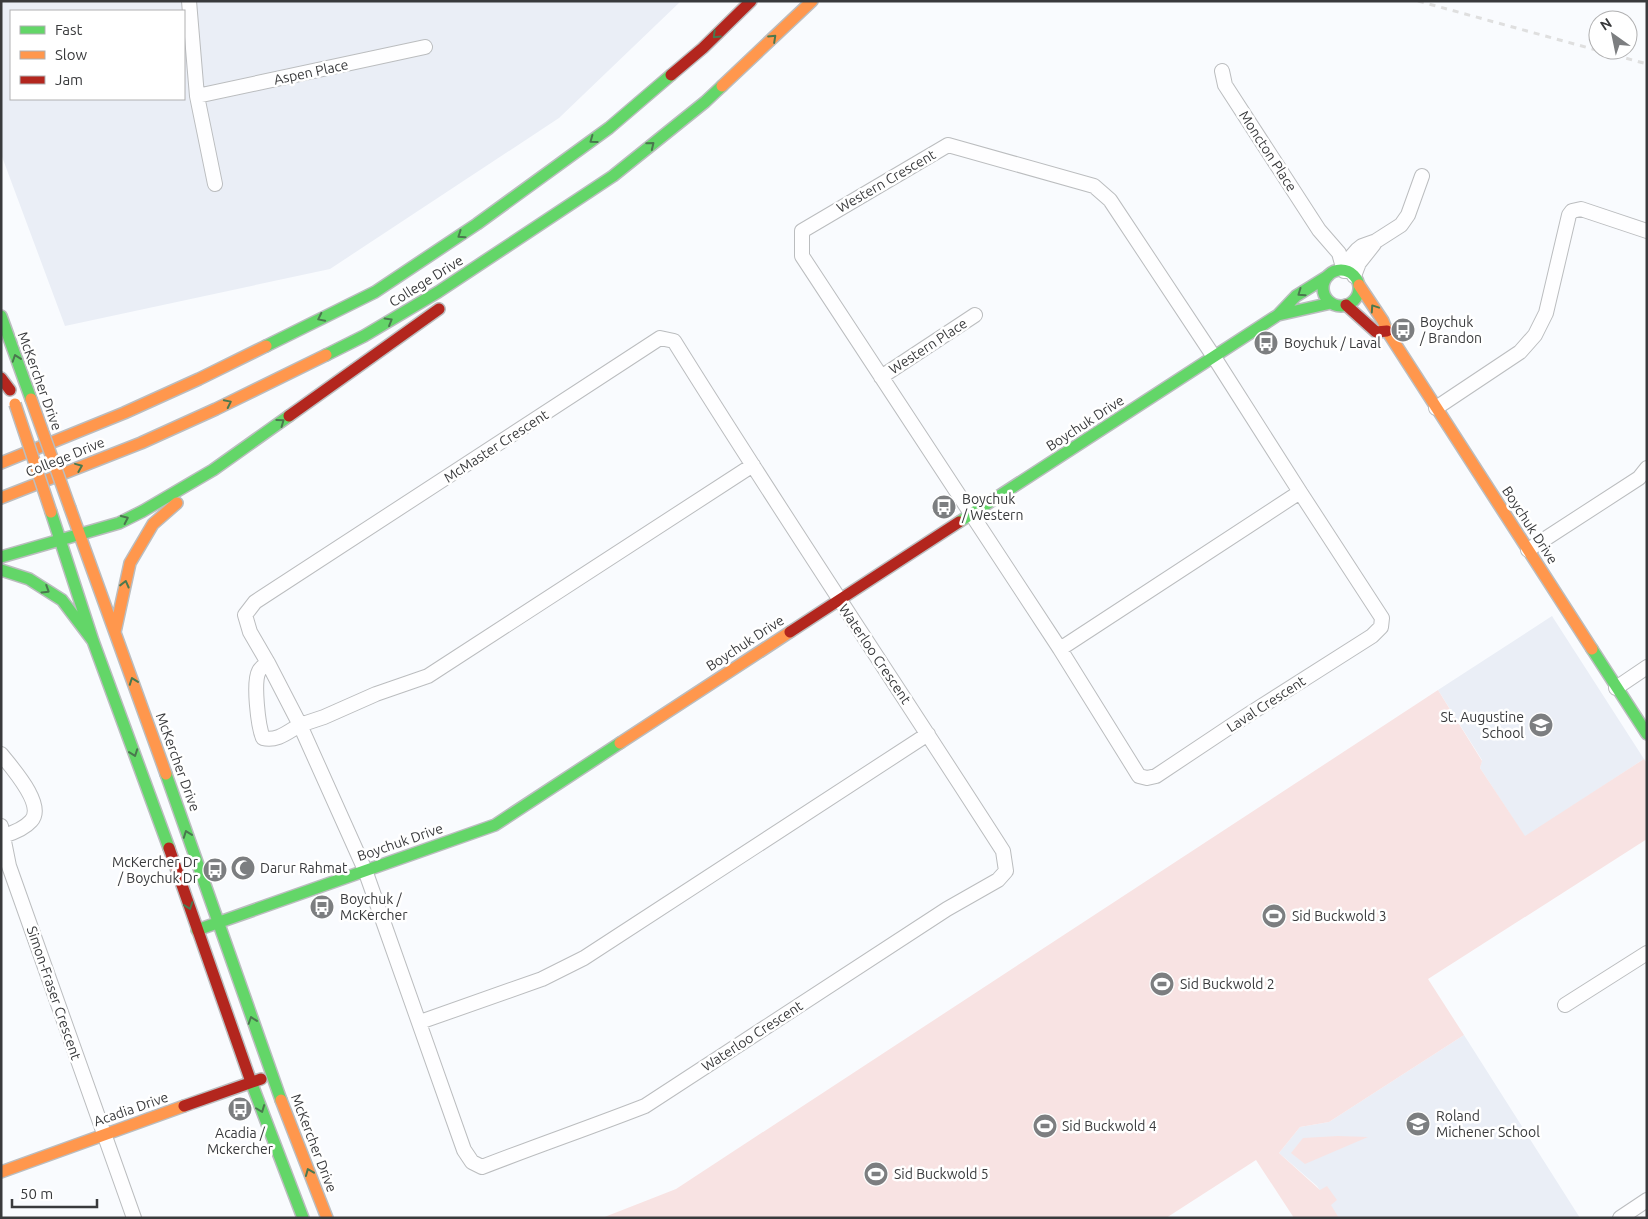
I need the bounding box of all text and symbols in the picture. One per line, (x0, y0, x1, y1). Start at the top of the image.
legend (10, 10, 185, 100)
north arrow (1588, 10, 1638, 60)
text: N (1597, 15, 1615, 34)
text: Fast (55, 21, 83, 38)
one-way arrow (713, 29, 722, 38)
one-way arrow (768, 35, 777, 44)
text: Slow (55, 46, 88, 63)
street label: Aspen Place (272, 56, 350, 88)
text: Jam (55, 71, 83, 88)
street label: Moncton Place (1236, 108, 1300, 194)
one-way arrow (589, 134, 599, 143)
one-way arrow (646, 142, 655, 151)
street label: Western Crescent (834, 146, 939, 216)
one-way arrow (457, 229, 466, 238)
street label: College Drive (386, 252, 466, 310)
one-way arrow (1297, 287, 1307, 296)
one-way arrow (1371, 304, 1380, 314)
one-way arrow (318, 312, 327, 322)
place label: Boychuk / Brandon (1419, 314, 1482, 346)
street label: Western Place (886, 315, 970, 377)
bus stop icon: Boychuk / Brandon (1390, 317, 1416, 343)
one-way arrow (383, 318, 392, 328)
street label: McKercher Drive (15, 329, 65, 433)
bus stop icon: Boychuk / Laval (1253, 330, 1279, 356)
place label: Boychuk / Laval (1284, 335, 1381, 351)
one-way arrow (12, 354, 22, 362)
street label: Boychuk Drive (1043, 392, 1127, 454)
one-way arrow (223, 398, 232, 409)
street label: McMaster Crescent (441, 406, 552, 486)
one-way arrow (275, 419, 285, 428)
street label: College Drive (23, 434, 107, 480)
one-way arrow (74, 463, 83, 474)
street label: Boychuk Drive (1499, 483, 1561, 567)
place label: Boychuk / Western (961, 491, 1023, 523)
bus stop icon: Boychuk / Western (931, 494, 957, 520)
one-way arrow (120, 515, 129, 526)
one-way arrow (119, 580, 130, 589)
one-way arrow (40, 583, 49, 593)
street label: Waterloo Crescent (836, 601, 915, 707)
street label: Boychuk Drive (703, 612, 787, 674)
street label: Laval Crescent (1224, 672, 1309, 735)
one-way arrow (129, 677, 139, 685)
place label: St. Augustine School (1441, 709, 1524, 741)
street label: McKercher Drive (153, 710, 203, 814)
school or university icon: St. Augustine School (1528, 712, 1554, 738)
one-way arrow (128, 748, 138, 757)
street label: Boychuk Drive (355, 820, 445, 864)
one-way arrow (183, 830, 193, 838)
place label: McKercher Dr / Boychuk Dr (112, 854, 199, 886)
mosque icon: Darur Rahmat (230, 855, 256, 881)
bus stop icon: McKercher Dr / Boychuk Dr (202, 857, 228, 883)
place label: Darur Rahmat (260, 860, 348, 876)
place label: Boychuk / McKercher (340, 891, 408, 923)
bus stop icon: Boychuk / McKercher (309, 894, 335, 920)
one-way arrow (183, 901, 193, 910)
sports icon: Sid Buckwold 3 (1261, 903, 1287, 929)
place label: Sid Buckwold 3 (1292, 908, 1387, 924)
street label: Simon-Fraser Crescent (24, 924, 85, 1062)
sports icon: Sid Buckwold 2 (1149, 971, 1175, 997)
place label: Sid Buckwold 2 (1180, 976, 1275, 992)
street label: Waterloo Crescent (699, 997, 806, 1075)
one-way arrow (248, 1016, 258, 1025)
street label: Acadia Drive (92, 1089, 170, 1129)
street label: McKercher Drive (288, 1092, 340, 1194)
bus stop icon: Acadia / Mckercher (227, 1096, 253, 1122)
one-way arrow (255, 1104, 265, 1112)
place label: Roland Michener School (1436, 1108, 1540, 1140)
school or university icon: Roland Michener School (1405, 1111, 1431, 1137)
sports icon: Sid Buckwold 4 (1032, 1113, 1058, 1139)
place label: Sid Buckwold 4 (1062, 1118, 1157, 1134)
place label: Acadia / Mckercher (207, 1125, 274, 1157)
sports icon: Sid Buckwold 5 (863, 1161, 889, 1187)
place label: Sid Buckwold 5 (894, 1166, 989, 1182)
one-way arrow (304, 1169, 314, 1177)
scale bar (12, 1176, 98, 1208)
text: 50 m (20, 1185, 53, 1202)

